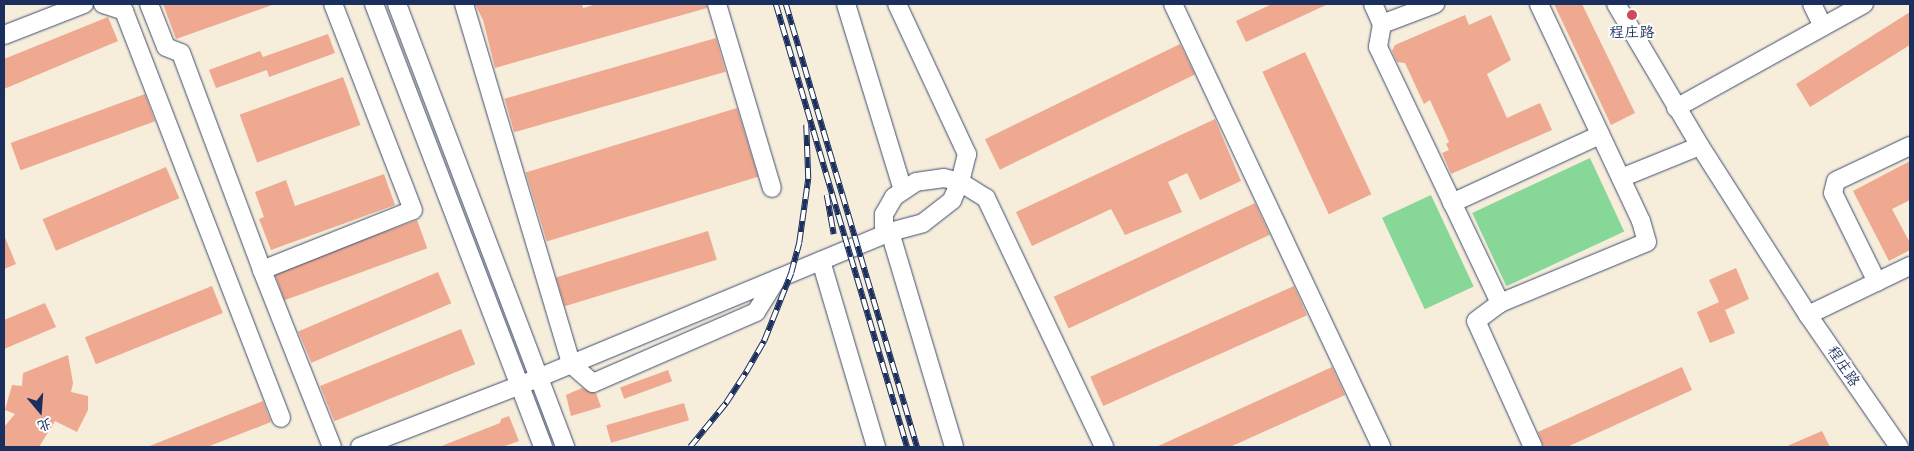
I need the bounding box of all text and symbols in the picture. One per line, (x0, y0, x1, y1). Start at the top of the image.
marker: 程庄路 (1626, 9, 1638, 21)
place label: 程庄路 (1610, 23, 1654, 41)
street label: 程庄路 (1824, 342, 1864, 390)
north arrow (15, 386, 65, 436)
text: 北 (35, 415, 54, 437)

